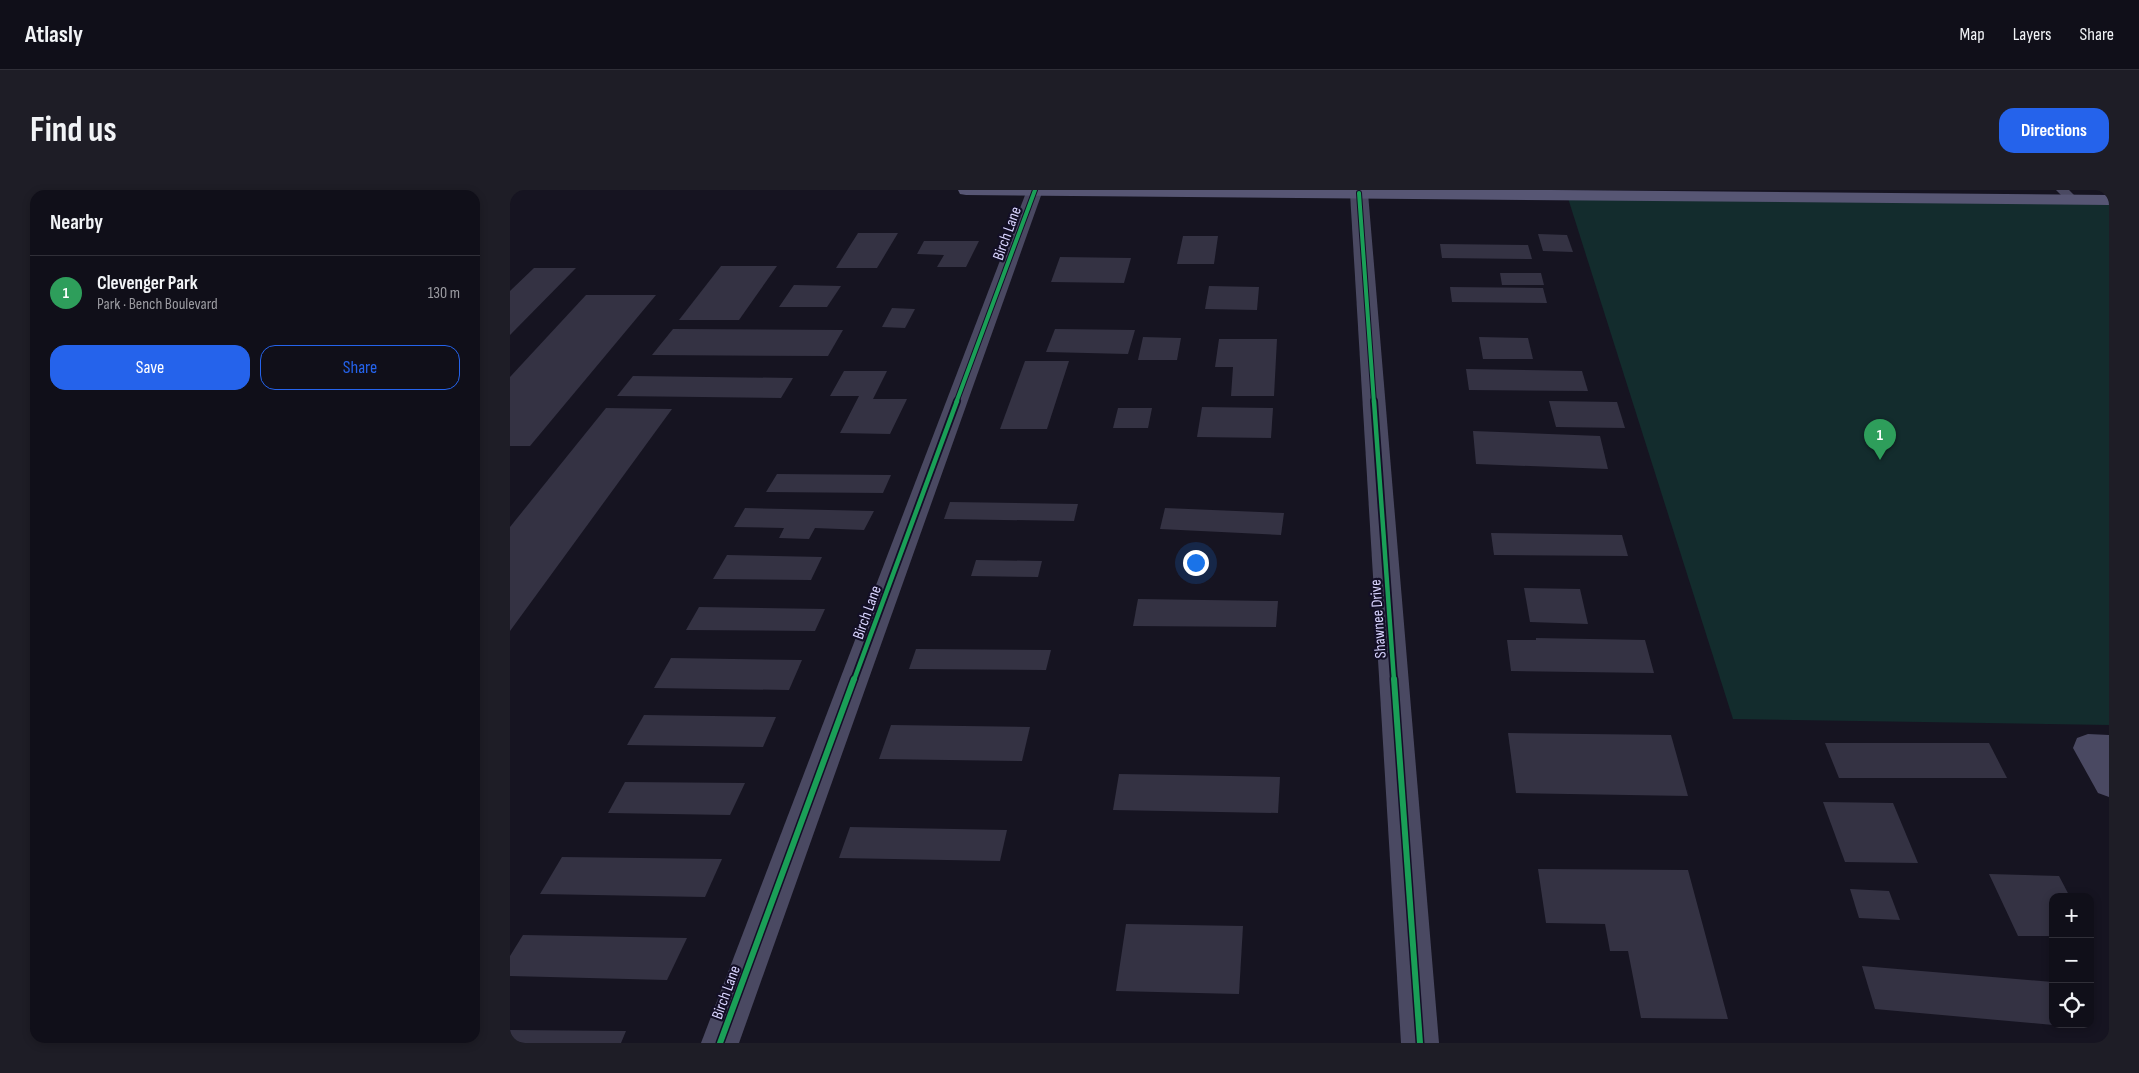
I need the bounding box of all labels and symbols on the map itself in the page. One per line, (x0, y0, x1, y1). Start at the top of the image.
street label: Birch Lane (989, 204, 1026, 263)
pin: 1 (1864, 419, 1896, 460)
your location (1183, 550, 1209, 576)
street label: Shawnee Drive (1366, 579, 1391, 659)
street label: Birch Lane (849, 583, 886, 642)
street label: Birch Lane (708, 963, 745, 1022)

